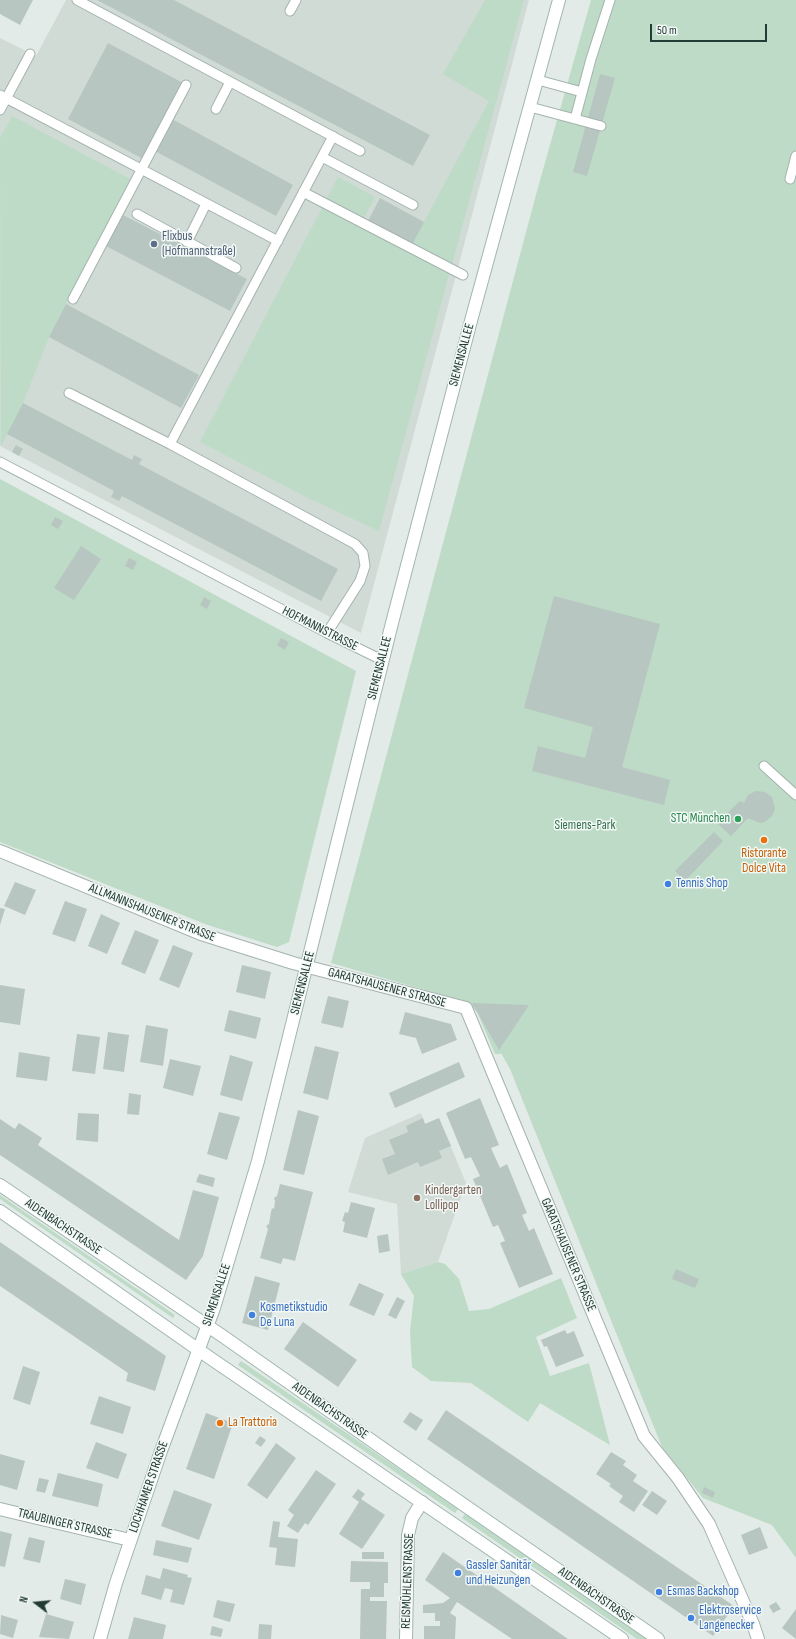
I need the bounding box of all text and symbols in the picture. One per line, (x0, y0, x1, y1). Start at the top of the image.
scale bar (652, 16, 769, 42)
text: 50 m (657, 23, 677, 38)
place label: Flixbus (Hofmannstraße) (162, 229, 236, 260)
marker: Flixbus (Hofmannstraße) (149, 239, 159, 249)
street label: SIEMENSALLEE (446, 322, 478, 388)
street label: HOFMANNSTRASSE (279, 603, 361, 655)
street label: SIEMENSALLEE (365, 635, 395, 701)
place label: STC München (671, 811, 730, 827)
marker: STC München (733, 814, 743, 824)
park label: Siemens-Park (555, 818, 615, 834)
marker: Ristorante Dolce Vita (759, 835, 769, 845)
place label: Ristorante Dolce Vita (741, 846, 787, 877)
place label: Tennis Shop (676, 876, 728, 892)
marker: Tennis Shop (663, 879, 673, 889)
street label: ALLMANNSHAUSENER STRASSE (86, 880, 218, 946)
street label: SIEMENSALLEE (288, 950, 318, 1016)
street label: GARATSHAUSENER STRASSE (326, 965, 448, 1011)
place label: Kindergarten Lollipop (425, 1183, 481, 1214)
marker: Kindergarten Lollipop (412, 1193, 422, 1203)
street label: AIDENBACHSTRASSE (22, 1196, 104, 1258)
street label: GARATSHAUSENER STRASSE (537, 1196, 599, 1314)
street label: SIEMENSALLEE (200, 1262, 234, 1328)
place label: Kosmetikstudio De Luna (260, 1300, 328, 1331)
marker: Kosmetikstudio De Luna (247, 1310, 257, 1320)
street label: AIDENBACHSTRASSE (289, 1379, 371, 1443)
place label: La Trattoria (228, 1415, 277, 1431)
marker: La Trattoria (215, 1418, 225, 1428)
street label: LOCHHAMER STRASSE (126, 1439, 172, 1535)
street label: TRAUBINGER STRASSE (16, 1506, 114, 1542)
street label: REISMÜHLENSTRASSE (399, 1533, 417, 1629)
place label: Gassler Sanitär und Heizungen (466, 1558, 531, 1589)
street label: AIDENBACHSTRASSE (555, 1564, 637, 1628)
marker: Gassler Sanitär und Heizungen (453, 1568, 463, 1578)
north arrow (16, 1583, 56, 1623)
place label: Esmas Backshop (667, 1584, 739, 1600)
marker: Esmas Backshop (654, 1587, 664, 1597)
text: N (17, 1595, 31, 1604)
place label: Elektroservice Langenecker (699, 1603, 761, 1634)
marker: Elektroservice Langenecker (686, 1613, 696, 1623)

